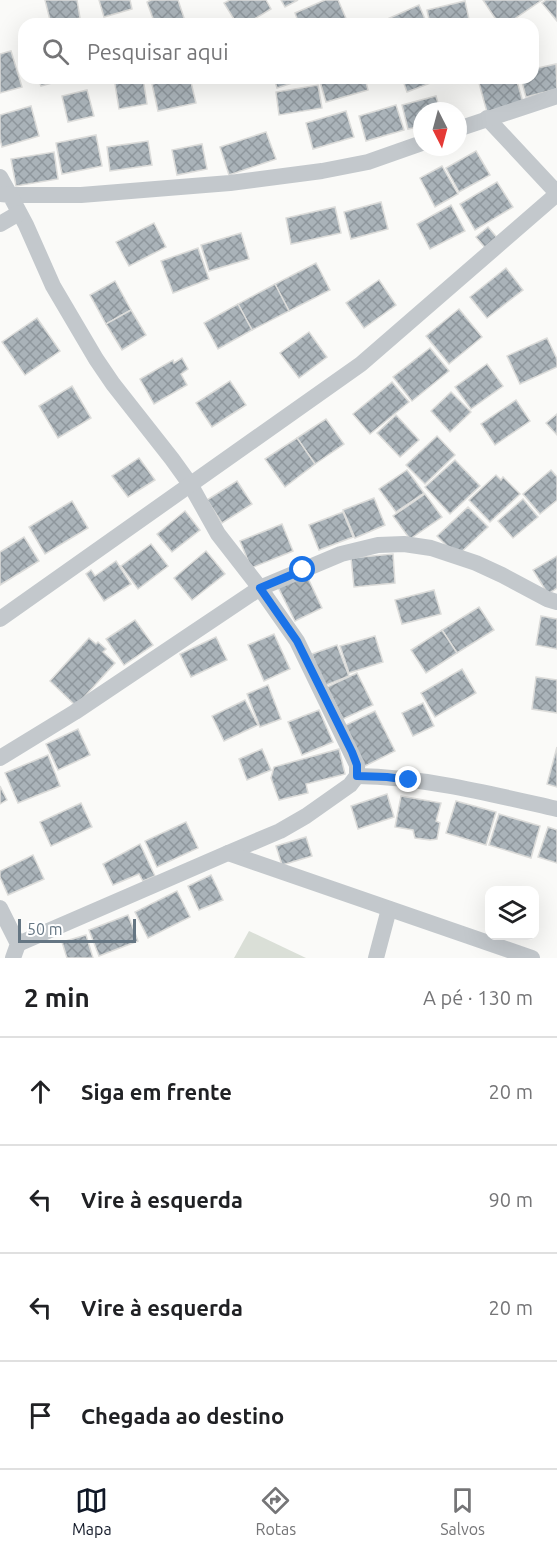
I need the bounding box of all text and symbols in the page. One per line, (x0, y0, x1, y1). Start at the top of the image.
search box (18, 18, 539, 84)
icon: search (39, 35, 72, 68)
text: Pesquisar aqui (87, 39, 229, 64)
north arrow (413, 102, 467, 156)
route start (289, 556, 315, 582)
route end (395, 766, 421, 792)
map controls (485, 886, 539, 940)
button: layers (485, 886, 539, 940)
scale bar (18, 916, 136, 944)
text: 50 m (27, 920, 63, 938)
text: 2 min (24, 983, 90, 1012)
text: A pé · 130 m (423, 986, 533, 1009)
icon: ahead (24, 1075, 57, 1108)
text: Siga em frente (81, 1079, 232, 1104)
text: 20 m (489, 1080, 533, 1103)
icon: left (24, 1183, 57, 1216)
text: Vire à esquerda (81, 1187, 243, 1212)
text: 90 m (489, 1188, 533, 1211)
icon: left (24, 1291, 57, 1324)
text: Vire à esquerda (81, 1295, 243, 1320)
text: 20 m (489, 1296, 533, 1319)
icon: arrive (24, 1399, 57, 1432)
text: Chegada ao destino (81, 1403, 284, 1428)
tab: Mapa (72, 1484, 112, 1538)
tab: Rotas (256, 1484, 296, 1538)
tab: Salvos (440, 1484, 485, 1538)

